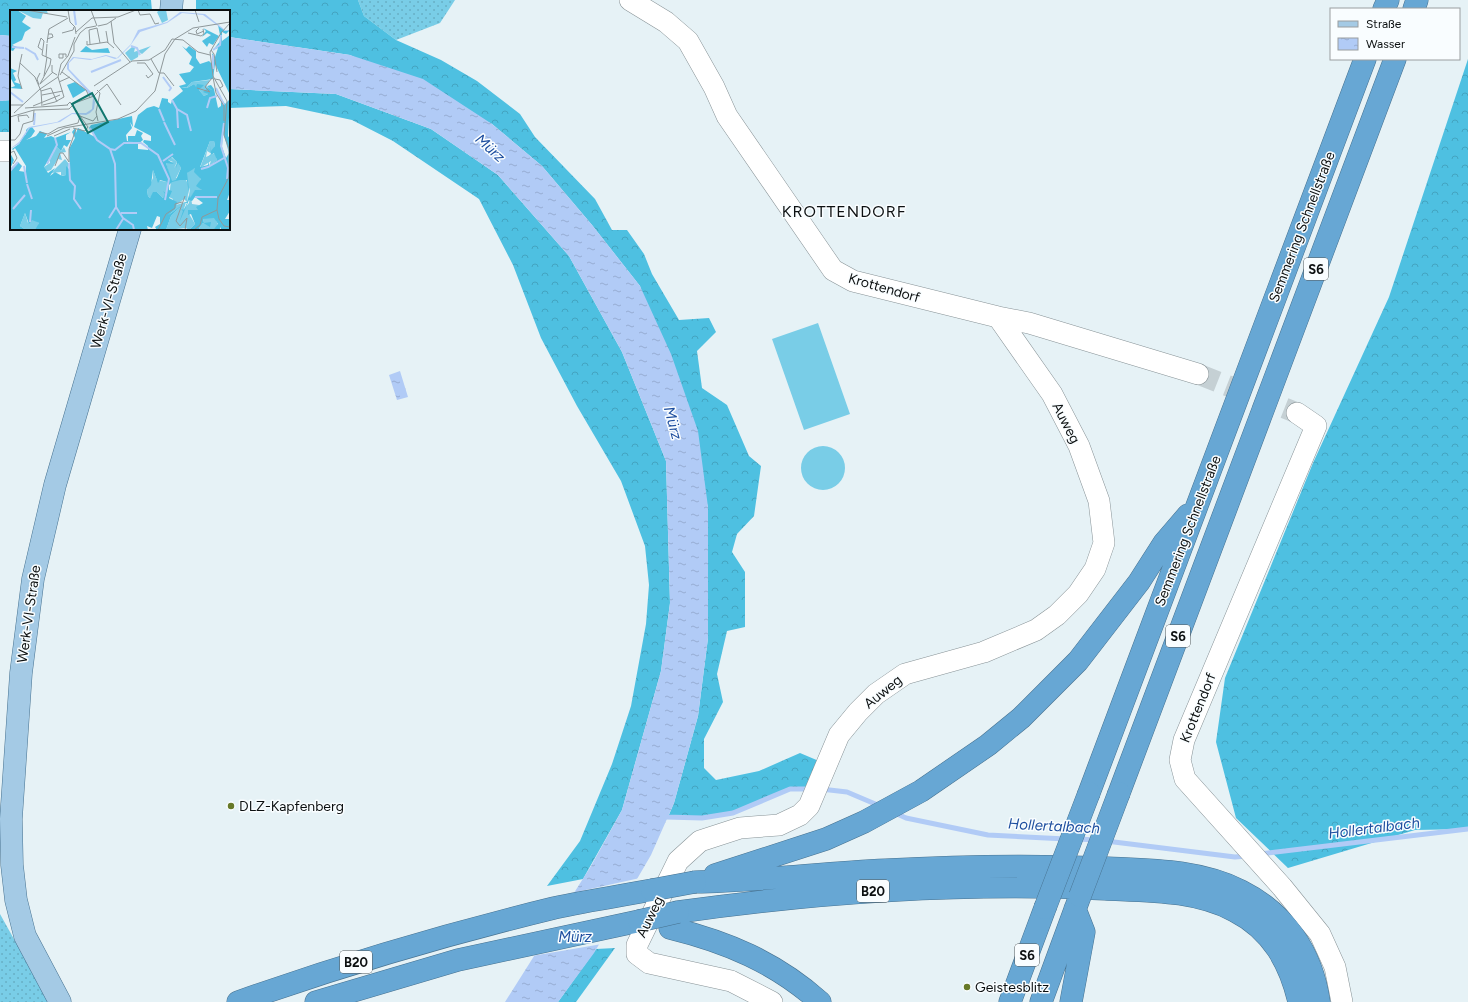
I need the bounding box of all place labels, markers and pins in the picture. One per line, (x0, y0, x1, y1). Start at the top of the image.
place label: DLZ-Kapfenberg (239, 798, 344, 815)
marker: DLZ-Kapfenberg (226, 801, 236, 811)
place label: Geistesblitz (975, 979, 1049, 996)
marker: Geistesblitz (962, 982, 972, 992)

